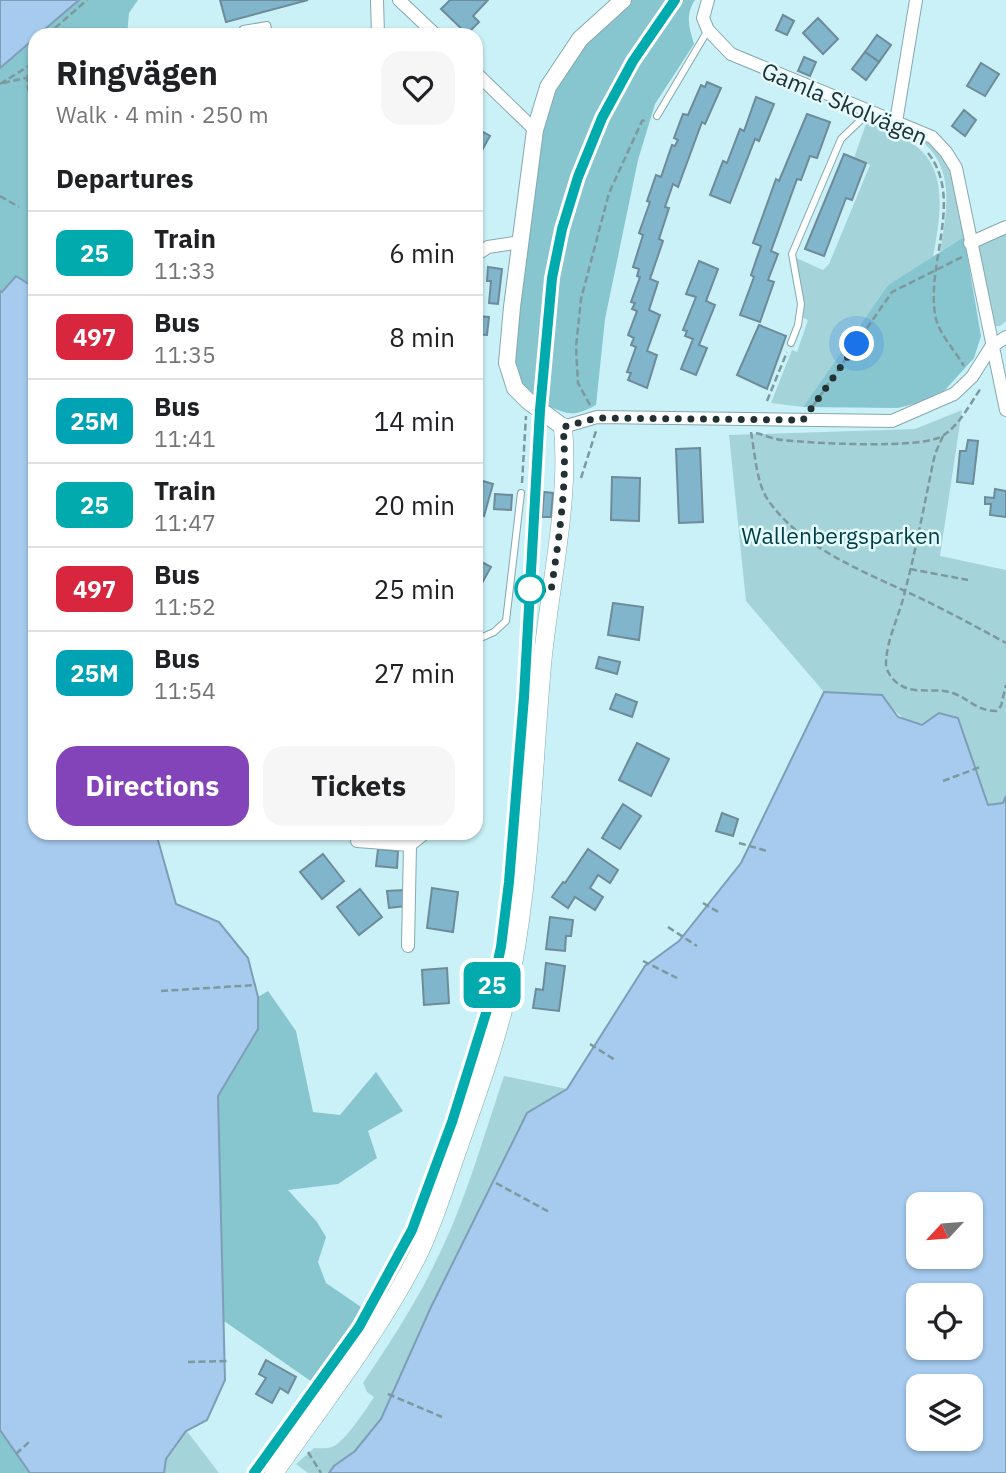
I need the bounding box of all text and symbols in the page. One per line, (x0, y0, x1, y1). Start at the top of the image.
text: Ringvägen (56, 51, 218, 94)
button: heart (381, 51, 455, 125)
street label: Gamla Skolvägen (757, 55, 933, 151)
text: Walk · 4 min · 250 m (56, 99, 269, 129)
text: Departures (56, 161, 194, 195)
text: Train (154, 221, 216, 255)
text: 6 min (389, 236, 455, 270)
text: 25 (80, 237, 109, 269)
text: 11:33 (154, 255, 216, 285)
text: Bus (154, 305, 200, 339)
text: 8 min (389, 320, 455, 354)
text: 497 (73, 321, 116, 353)
your location (839, 326, 874, 361)
text: 11:35 (154, 339, 216, 369)
text: Bus (154, 389, 200, 423)
text: 14 min (374, 404, 455, 438)
text: 25M (70, 405, 119, 437)
text: 11:41 (154, 423, 216, 453)
text: Train (154, 473, 216, 507)
text: 20 min (374, 488, 455, 522)
text: 25 (80, 489, 109, 521)
text: 11:47 (154, 507, 216, 537)
park label: Wallenbergsparken (741, 520, 941, 550)
text: Bus (154, 557, 200, 591)
text: 25 min (374, 572, 455, 606)
text: 497 (73, 573, 116, 605)
unlabelled marker (515, 574, 545, 604)
text: 11:52 (154, 591, 216, 621)
text: Bus (154, 641, 200, 675)
text: 27 min (374, 656, 455, 690)
text: 25M (70, 657, 119, 689)
text: 11:54 (154, 675, 216, 705)
button: Directions (56, 746, 249, 826)
button: Tickets (263, 746, 455, 826)
line badge: 25 (461, 962, 524, 1008)
text: 25 (478, 969, 506, 1001)
north arrow (906, 1192, 984, 1269)
map controls (906, 1192, 983, 1451)
button: locate (906, 1283, 983, 1360)
button: layers (906, 1374, 983, 1451)

